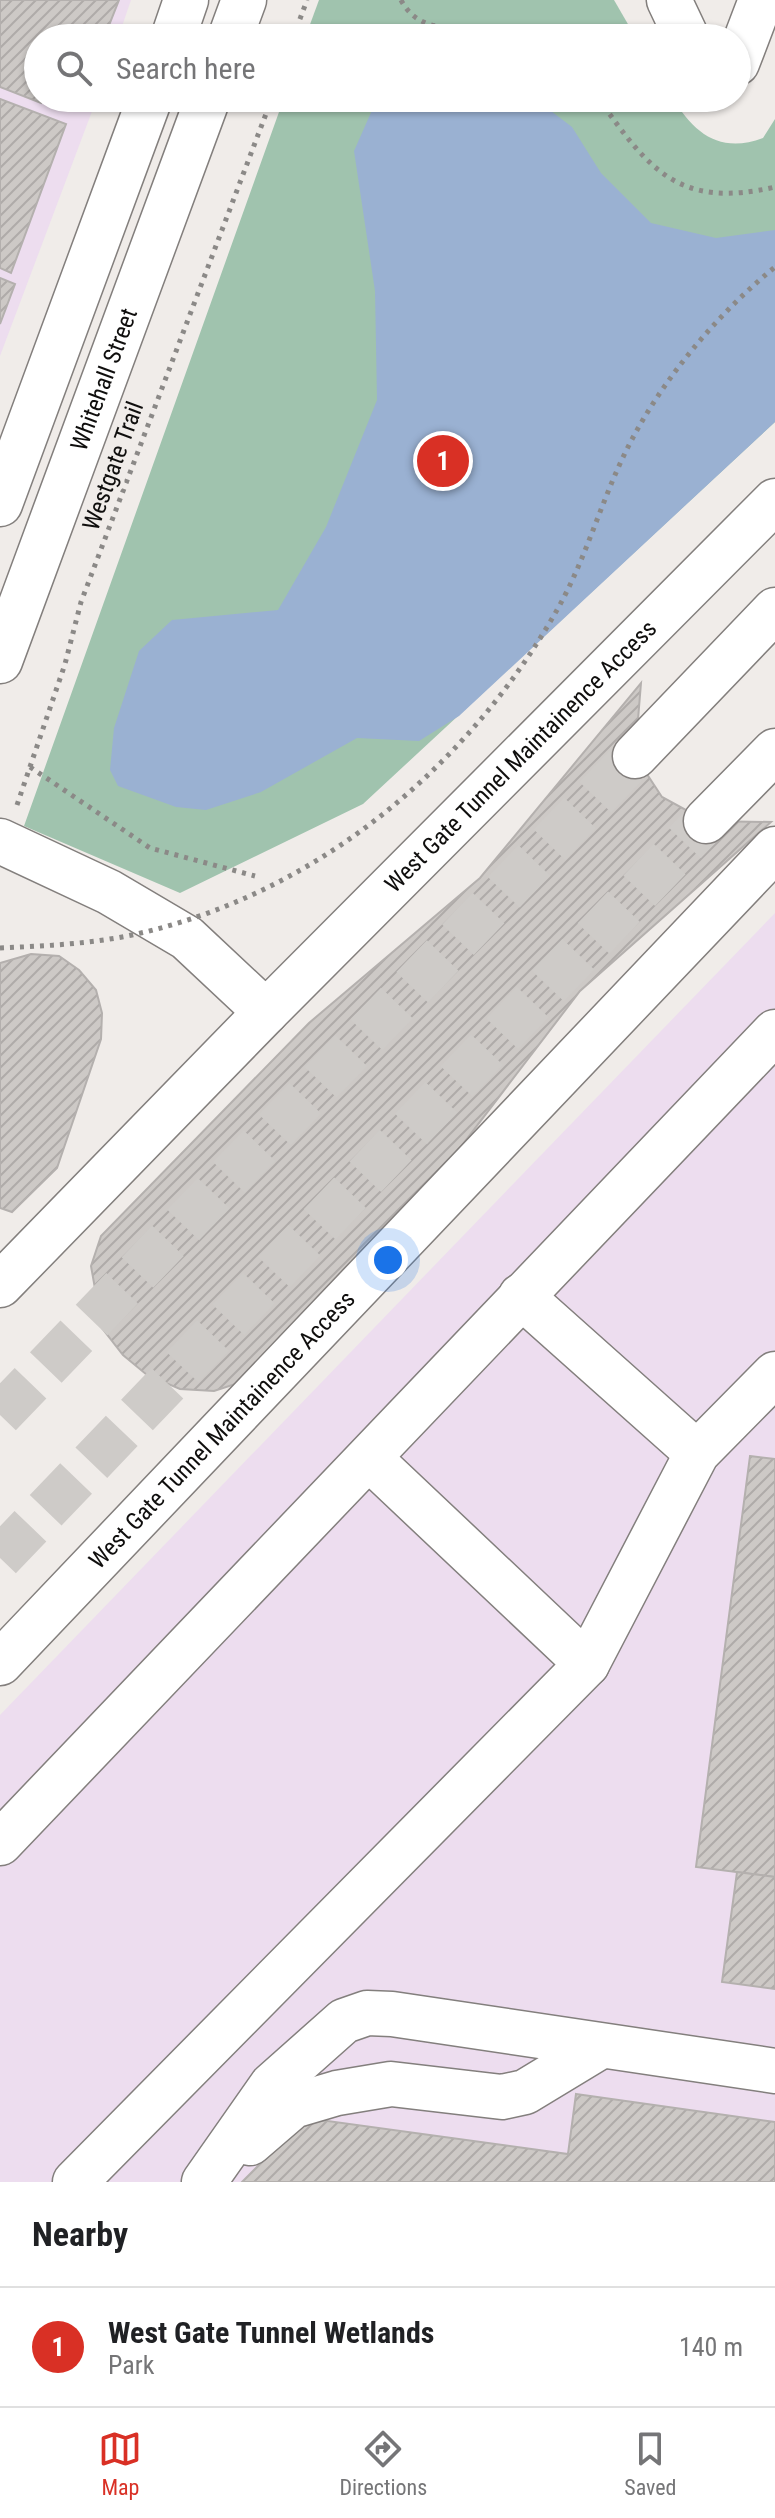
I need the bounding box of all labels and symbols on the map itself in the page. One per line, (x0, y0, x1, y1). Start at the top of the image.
street label: Whitehall Street (65, 305, 143, 455)
street label: Westgate Trail (77, 398, 149, 534)
pin: 1 (417, 431, 469, 491)
street label: West Gate Tunnel Maintainence Access (379, 614, 662, 898)
your location (368, 1240, 408, 1280)
street label: West Gate Tunnel Maintainence Access (83, 1285, 361, 1574)

